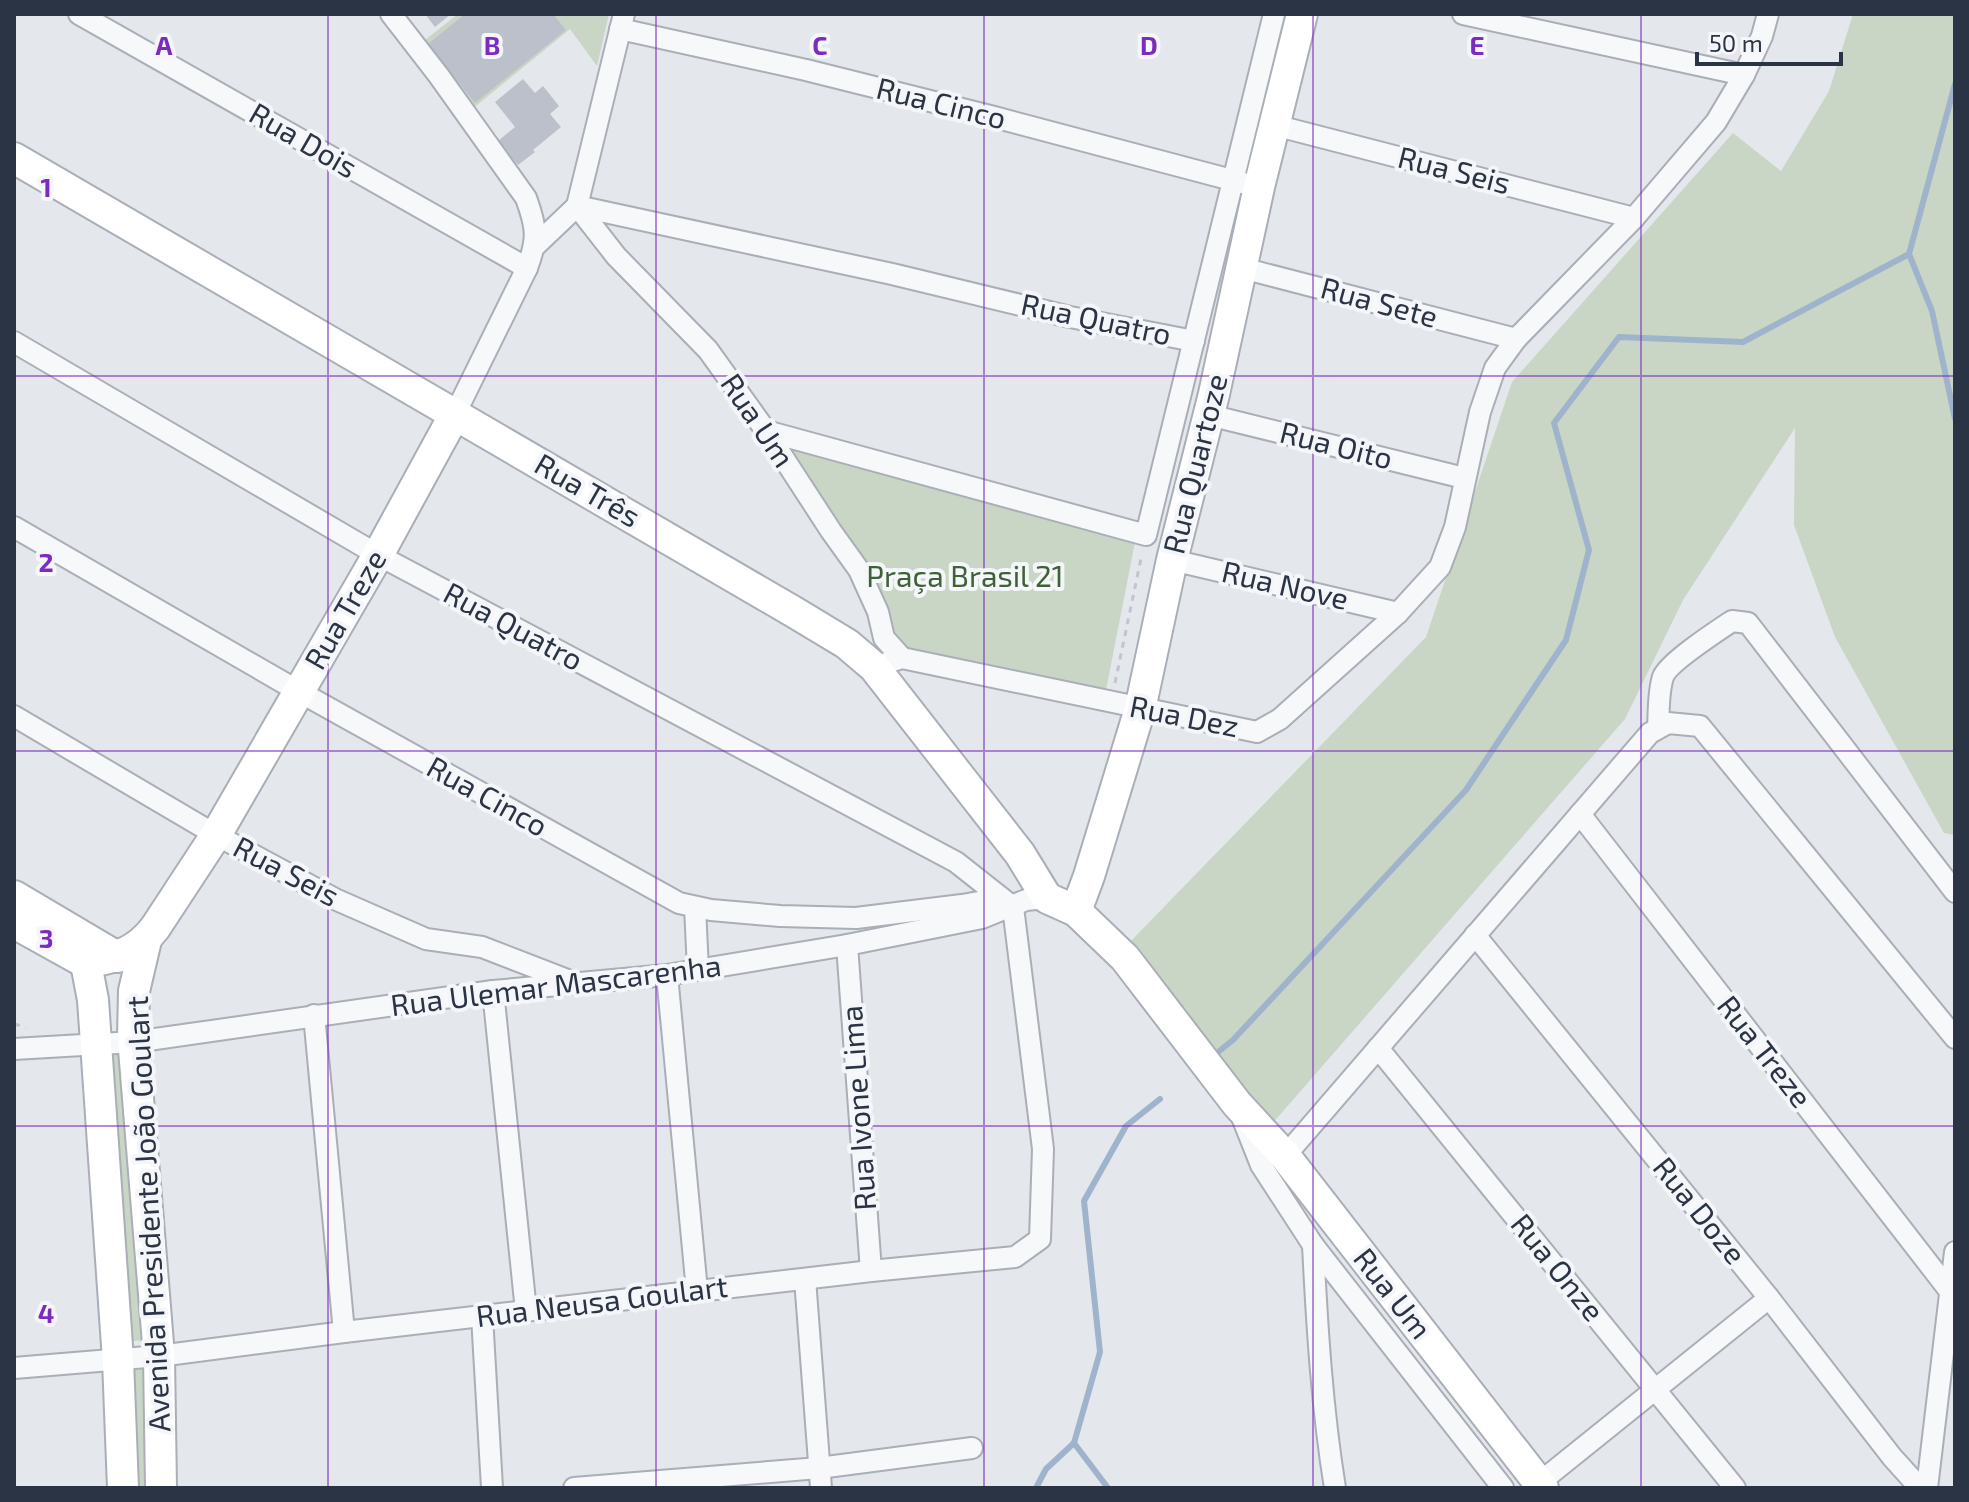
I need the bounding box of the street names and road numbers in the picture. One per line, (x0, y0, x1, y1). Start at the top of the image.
street label: Rua Cinco (873, 69, 1010, 136)
street label: Rua Dois (244, 94, 364, 184)
street label: Rua Seis (1395, 138, 1514, 200)
street label: Rua Sete (1317, 268, 1442, 334)
street label: Rua Quatro (1018, 285, 1175, 352)
street label: Rua Um (714, 366, 803, 473)
street label: Rua Quartoze (1154, 370, 1234, 557)
street label: Rua Oito (1276, 413, 1397, 475)
street label: Rua Três (529, 445, 647, 534)
street label: Rua Treze (296, 543, 393, 675)
street label: Rua Nove (1219, 552, 1352, 616)
street label: Rua Quatro (438, 574, 590, 677)
street label: Rua Dez (1127, 687, 1242, 743)
street label: Rua Cinco (421, 747, 555, 843)
street label: Rua Seis (228, 827, 346, 913)
street label: Rua Ulemar Mascarenha (388, 946, 723, 1022)
street label: Rua Treze (1711, 988, 1820, 1114)
street label: Avenida Presidente João Goulart (118, 995, 176, 1433)
street label: Rua Ivone Lima (832, 1005, 882, 1212)
street label: Rua Doze (1647, 1149, 1755, 1270)
street label: Rua Onze (1504, 1206, 1613, 1328)
street label: Rua Um (1347, 1240, 1440, 1345)
street label: Rua Neusa Goulart (474, 1267, 730, 1333)

